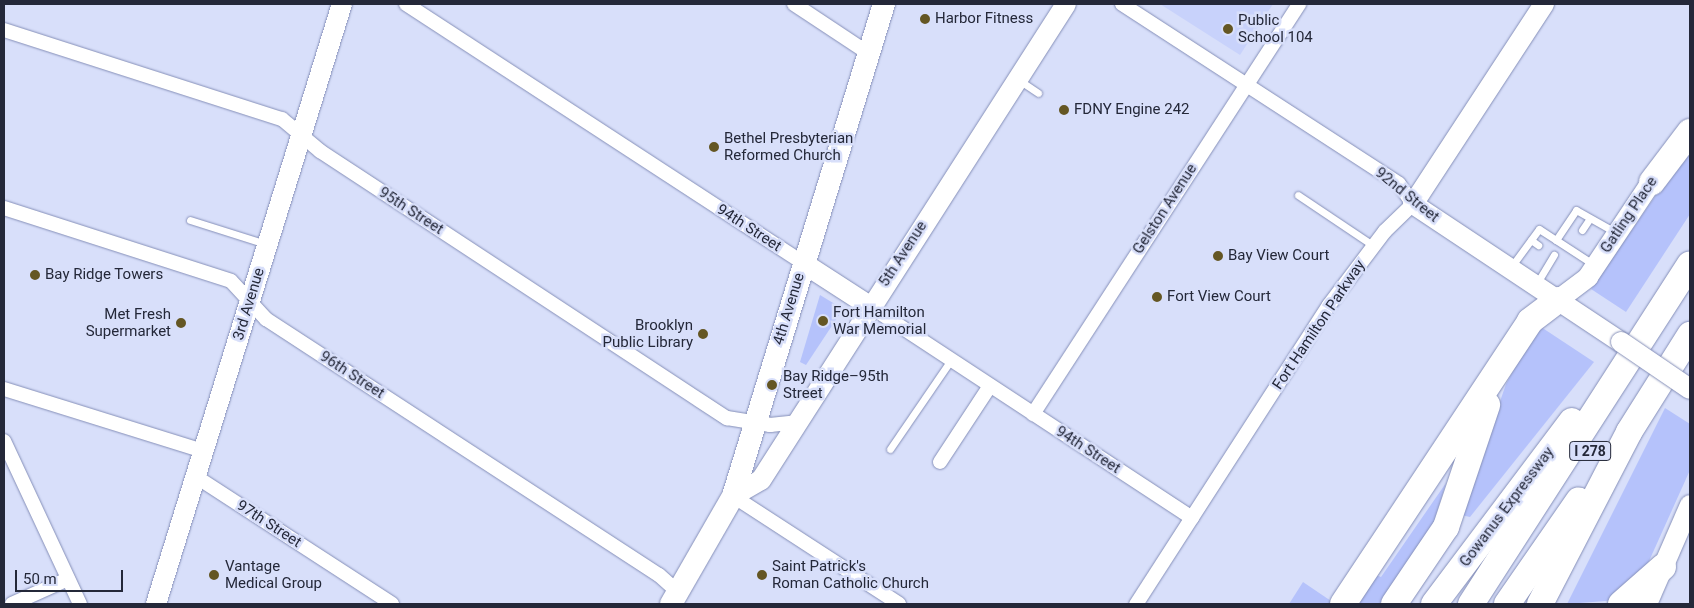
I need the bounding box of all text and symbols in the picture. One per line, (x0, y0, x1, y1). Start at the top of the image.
place label: Harbor Fitness (935, 10, 1033, 28)
place label: Public School 104 (1238, 11, 1313, 46)
marker: Harbor Fitness (919, 13, 931, 25)
marker: Public School 104 (1222, 23, 1234, 35)
place label: FDNY Engine 242 (1074, 101, 1189, 119)
marker: FDNY Engine 242 (1058, 104, 1070, 116)
place label: Bethel Presbyterian Reformed Church (724, 129, 853, 164)
marker: Bethel Presbyterian Reformed Church (708, 141, 720, 153)
street label: Gelston Avenue (1129, 161, 1201, 257)
street label: 92nd Street (1371, 164, 1443, 226)
street label: Gatling Place (1597, 173, 1661, 257)
street label: 95th Street (375, 183, 447, 239)
street label: 94th Street (713, 200, 785, 256)
street label: 5th Avenue (875, 218, 931, 290)
place label: Bay View Court (1228, 247, 1329, 265)
marker: Bay View Court (1212, 250, 1224, 262)
street label: Fort Hamilton Parkway (1269, 257, 1369, 393)
place label: Bay Ridge Towers (45, 266, 163, 284)
street label: 3rd Avenue (229, 266, 269, 342)
marker: Bay Ridge Towers (29, 269, 41, 281)
street label: 4th Avenue (770, 271, 808, 347)
place label: Fort View Court (1167, 288, 1271, 306)
marker: Fort View Court (1151, 291, 1163, 303)
place label: Fort Hamilton War Memorial (833, 303, 926, 338)
place label: Met Fresh Supermarket (86, 305, 171, 340)
marker: Fort Hamilton War Memorial (817, 315, 829, 327)
place label: Brooklyn Public Library (603, 316, 693, 351)
marker: Met Fresh Supermarket (175, 317, 187, 329)
marker: Brooklyn Public Library (697, 328, 709, 340)
street label: 96th Street (316, 347, 388, 403)
place label: Bay Ridge–95th Street (783, 367, 889, 402)
marker: Bay Ridge–95th Street (765, 378, 779, 392)
street label: 94th Street (1052, 422, 1124, 478)
road number: I 278 (1569, 440, 1611, 462)
street label: Gowanus Expressway (1456, 444, 1558, 570)
street label: 97th Street (233, 496, 305, 552)
place label: Vantage Medical Group (225, 557, 322, 592)
place label: Saint Patrick's Roman Catholic Church (772, 557, 929, 592)
scale bar (18, 560, 125, 592)
marker: Vantage Medical Group (207, 568, 221, 582)
marker: Saint Patrick's Roman Catholic Church (756, 569, 768, 581)
text: 50 m (23, 570, 57, 588)

